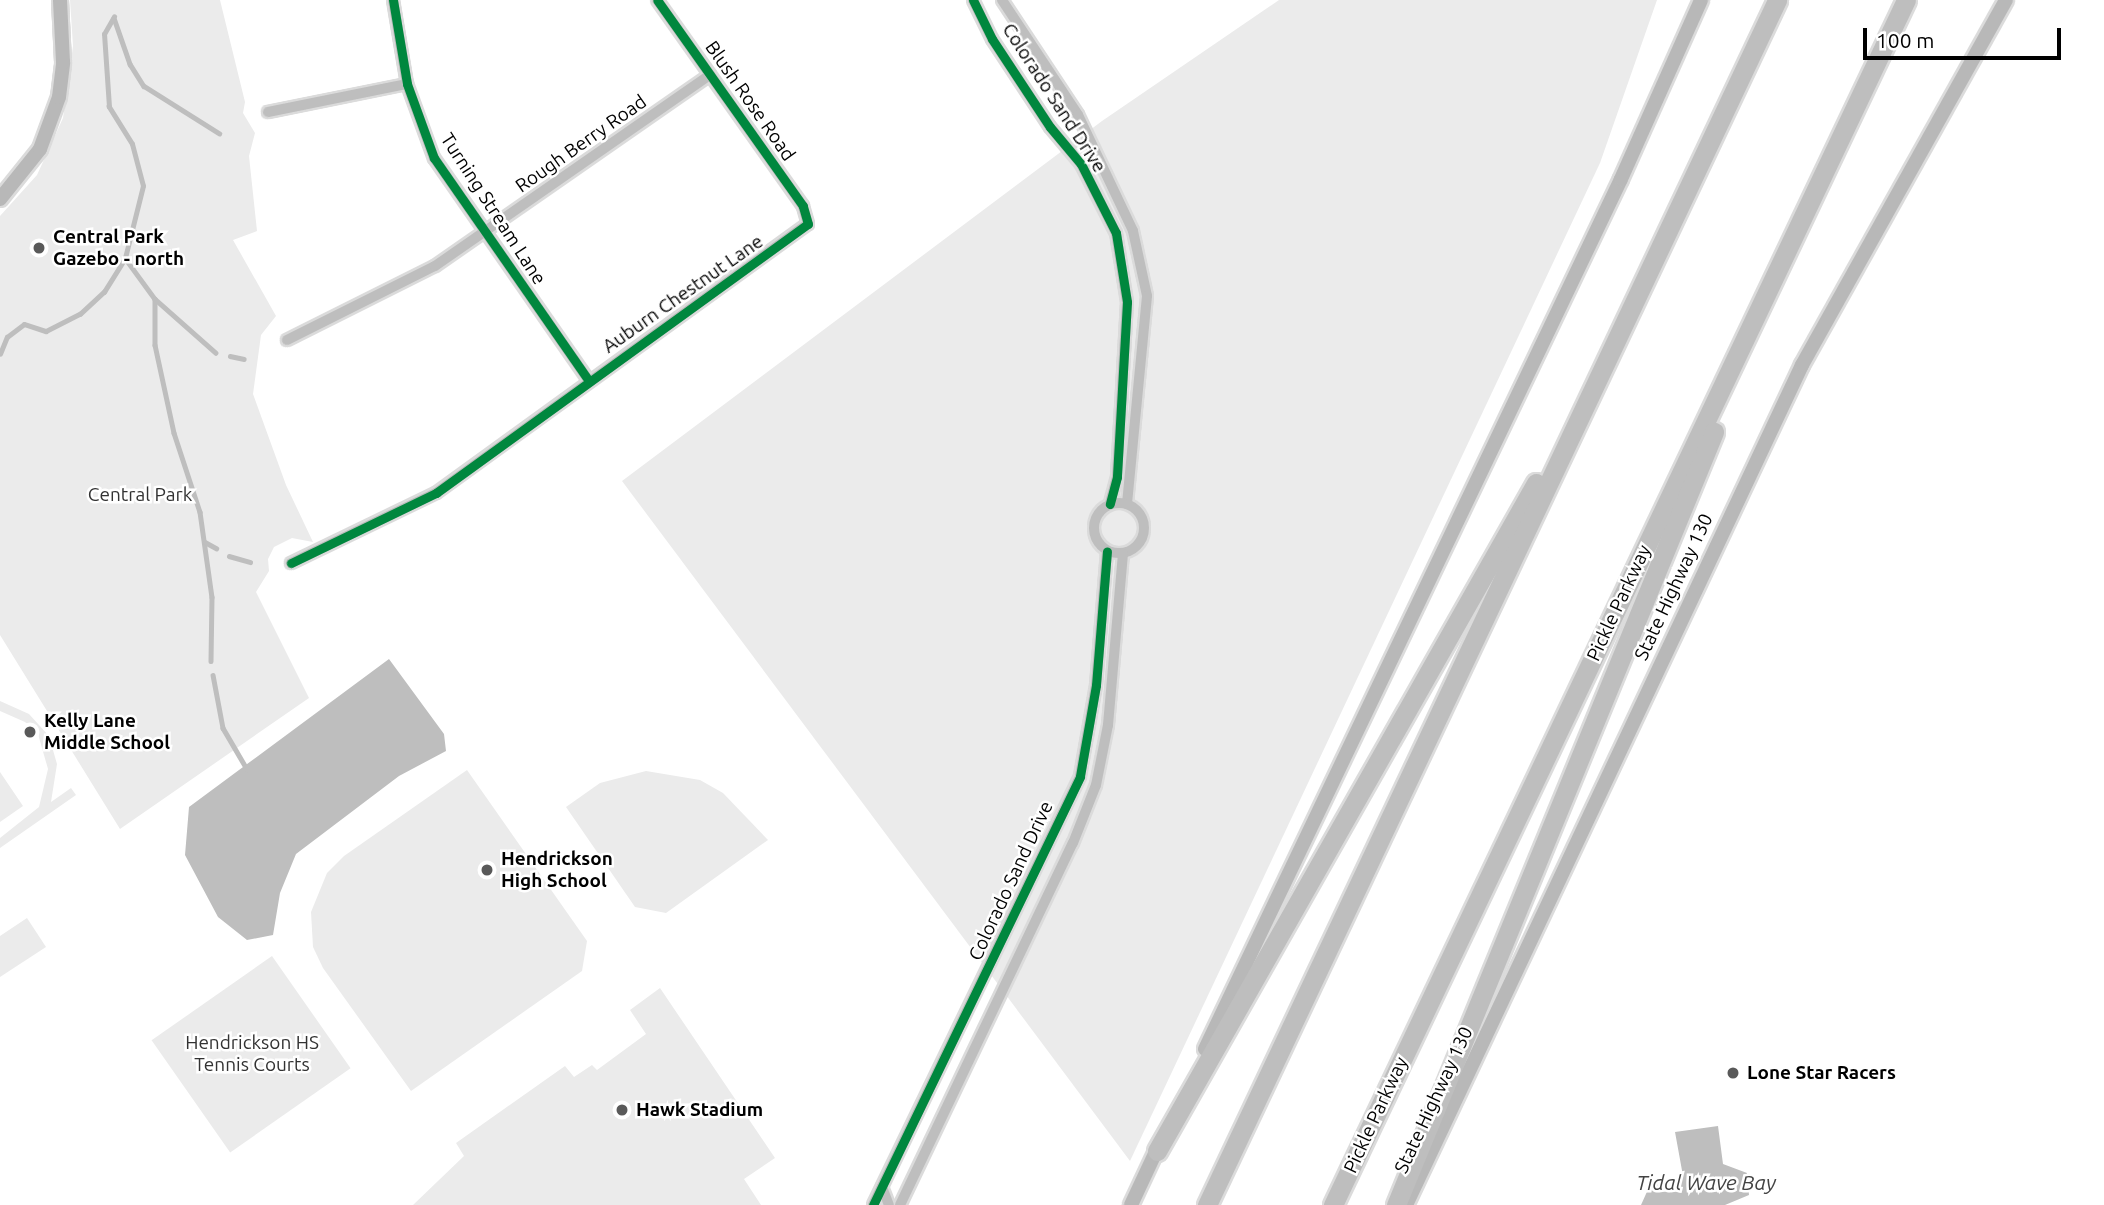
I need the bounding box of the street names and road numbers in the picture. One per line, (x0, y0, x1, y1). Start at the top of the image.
street label: Colorado Sand Drive (997, 19, 1111, 177)
street label: Blush Rose Road (700, 37, 800, 165)
street label: Rough Berry Road (511, 90, 651, 198)
street label: Turning Stream Lane (435, 129, 551, 289)
street label: Auburn Chestnut Lane (598, 230, 768, 358)
street label: State Highway 130 (1630, 510, 1718, 664)
street label: Pickle Parkway (1582, 541, 1656, 665)
street label: Colorado Sand Drive (964, 798, 1058, 964)
street label: State Highway 130 (1390, 1023, 1478, 1177)
street label: Pickle Parkway (1339, 1053, 1413, 1177)

